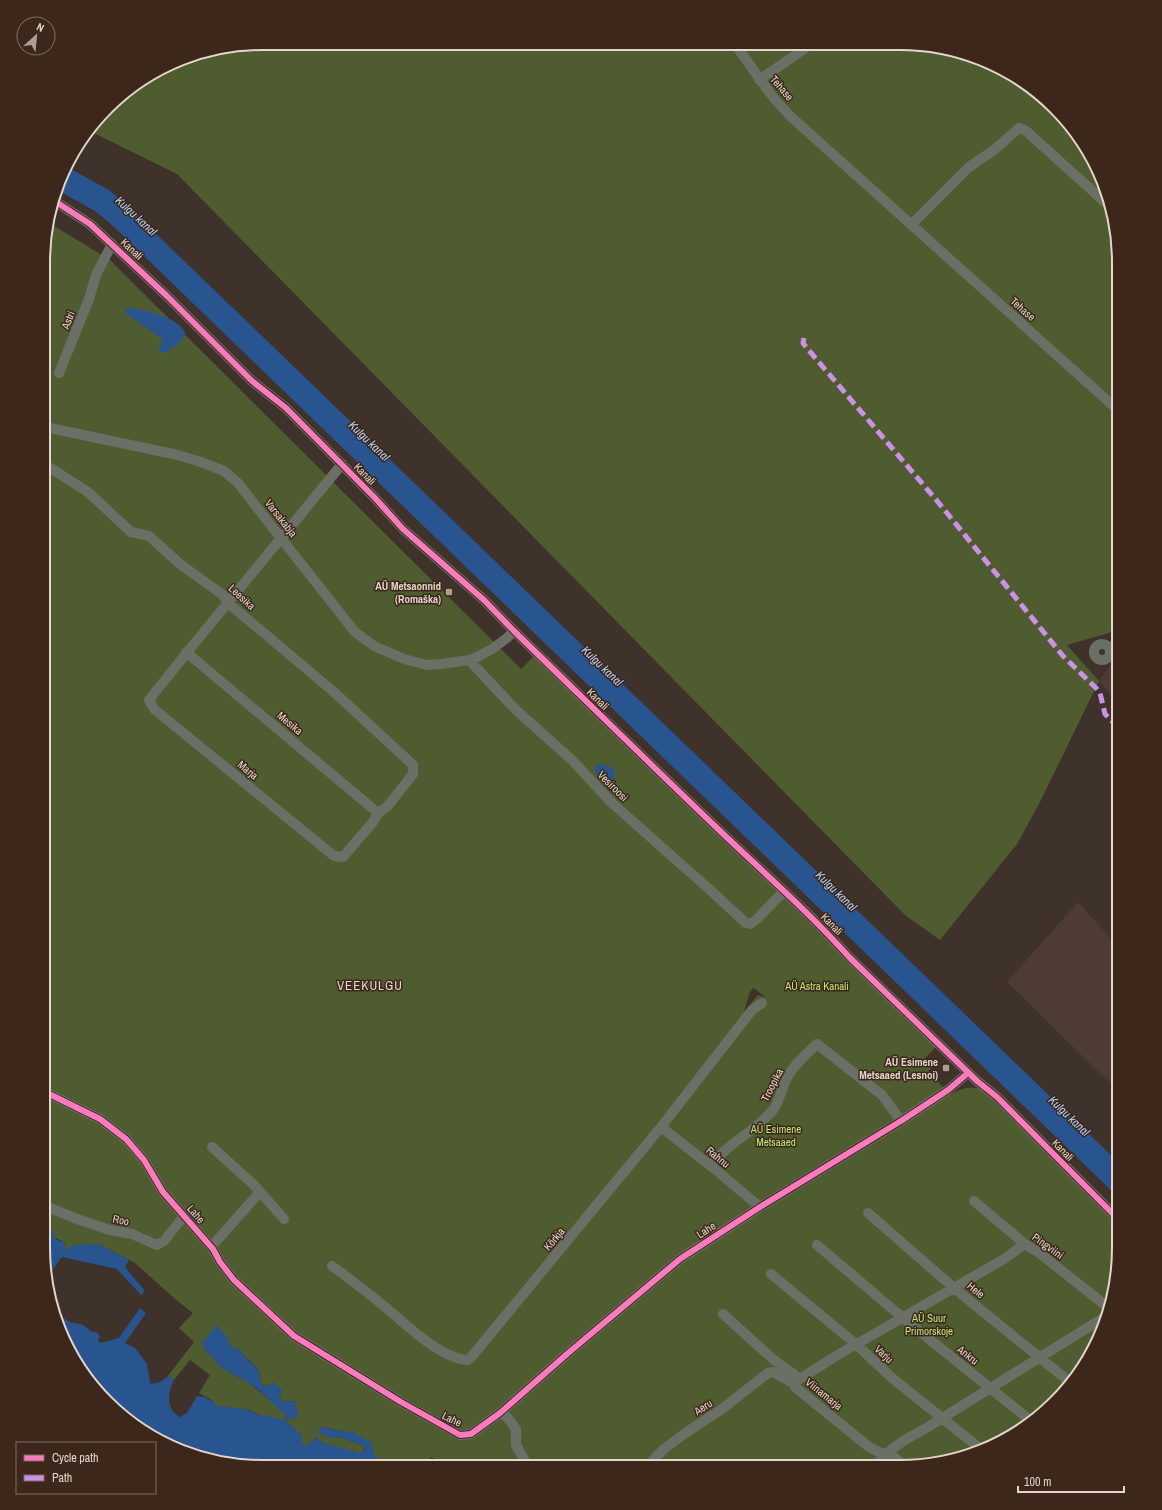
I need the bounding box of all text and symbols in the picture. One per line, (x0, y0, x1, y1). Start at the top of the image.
north arrow (16, 16, 56, 56)
text: N (34, 19, 47, 35)
street label: Tehase (767, 72, 797, 104)
water label: Kulgu kanal (112, 193, 161, 240)
street label: Kanali (118, 235, 146, 263)
street label: Tehase (1008, 294, 1038, 324)
street label: Astri (58, 309, 78, 332)
water label: Kulgu kanal (345, 417, 394, 465)
street label: Kanali (351, 460, 379, 488)
street label: Varsakabja (262, 496, 300, 540)
place label: AÜ Metsaonnid (Romaška) (375, 579, 441, 606)
street label: Leesika (226, 581, 258, 613)
marker: AÜ Metsaonnid (Romaška) (444, 587, 454, 597)
water label: Kulgu kanal (578, 642, 627, 690)
street label: Kanali (584, 685, 612, 713)
street label: Mesika (274, 708, 306, 738)
street label: Marja (235, 757, 261, 783)
street label: Vesiroosi (595, 768, 631, 804)
water label: Kulgu kanal (812, 867, 861, 915)
street label: Kanali (818, 910, 846, 938)
district label: VEEKULGU (337, 977, 403, 994)
park label: AÜ Astra Kanali (784, 979, 849, 993)
place label: AÜ Esimene Metsaaed (Lesnoi) (859, 1055, 938, 1082)
marker: AÜ Esimene Metsaaed (Lesnoi) (941, 1063, 951, 1073)
street label: Troopika (758, 1066, 786, 1104)
water label: Kulgu kanal (1045, 1092, 1094, 1140)
park label: AÜ Esimene Metsaaed (750, 1122, 801, 1149)
street label: Kanali (1049, 1136, 1077, 1164)
street label: Rahnu (703, 1143, 733, 1171)
street label: Lahe (184, 1202, 208, 1226)
street label: Roo (111, 1211, 131, 1229)
street label: Lahe (694, 1219, 718, 1241)
street label: Kõrkja (540, 1225, 568, 1253)
street label: Pingviini (1029, 1230, 1067, 1262)
street label: Hele (964, 1279, 988, 1301)
park label: AÜ Suur Primorskoje (905, 1311, 953, 1338)
street label: Varju (872, 1342, 896, 1366)
street label: Ankru (954, 1342, 982, 1368)
street label: Viinamarja (803, 1375, 845, 1413)
street label: Aeru (690, 1396, 715, 1419)
street label: Lahe (440, 1408, 464, 1430)
legend (16, 1442, 156, 1494)
text: Cycle path (52, 1450, 99, 1466)
scale bar (1018, 1468, 1124, 1494)
text: Path (52, 1470, 72, 1486)
text: 100 m (1024, 1474, 1051, 1490)

